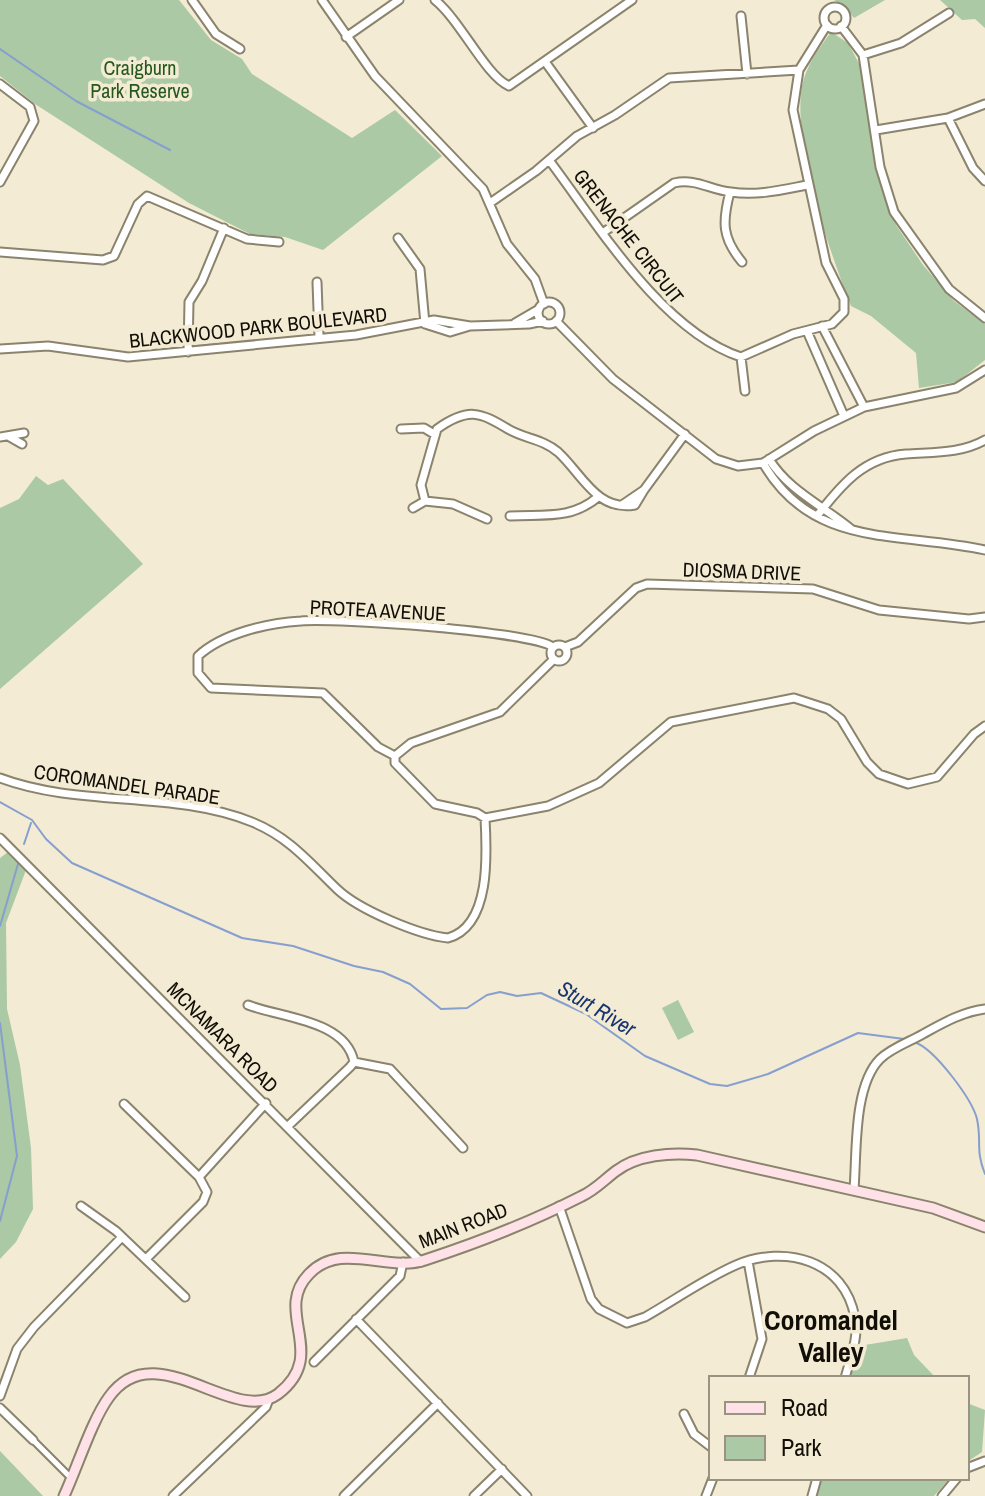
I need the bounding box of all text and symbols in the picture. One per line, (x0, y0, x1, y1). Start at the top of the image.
park label: Craigburn Park Reserve (90, 54, 190, 104)
street label: GRENACHE CIRCUIT (568, 163, 690, 309)
street label: BLACKWOOD PARK BOULEVARD (128, 300, 388, 354)
street label: DIOSMA DRIVE (682, 555, 802, 587)
street label: PROTEA AVENUE (309, 593, 447, 627)
street label: COROMANDEL PARADE (32, 758, 222, 810)
water label: Sturt River (552, 973, 643, 1044)
street label: MCNAMARA ROAD (162, 976, 284, 1098)
street label: MAIN ROAD (415, 1196, 511, 1254)
district label: Coromandel Valley (764, 1301, 898, 1371)
legend (709, 1376, 969, 1480)
text: Road (781, 1391, 828, 1423)
text: Park (781, 1431, 822, 1463)

